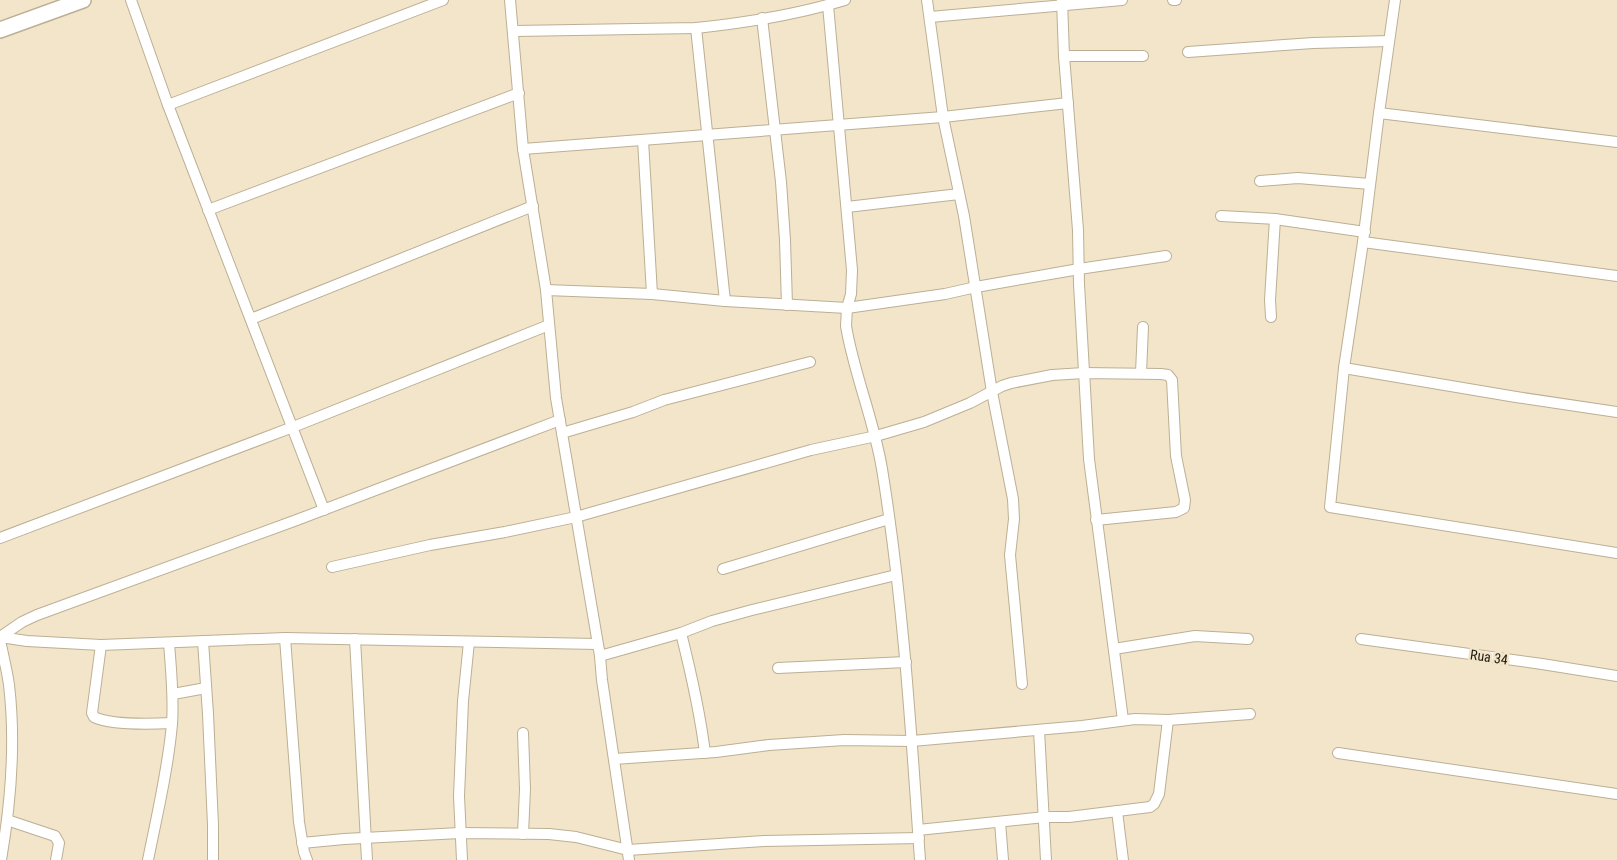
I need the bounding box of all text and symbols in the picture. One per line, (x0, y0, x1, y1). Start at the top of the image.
street label: Rua 34 (1469, 646, 1509, 668)

